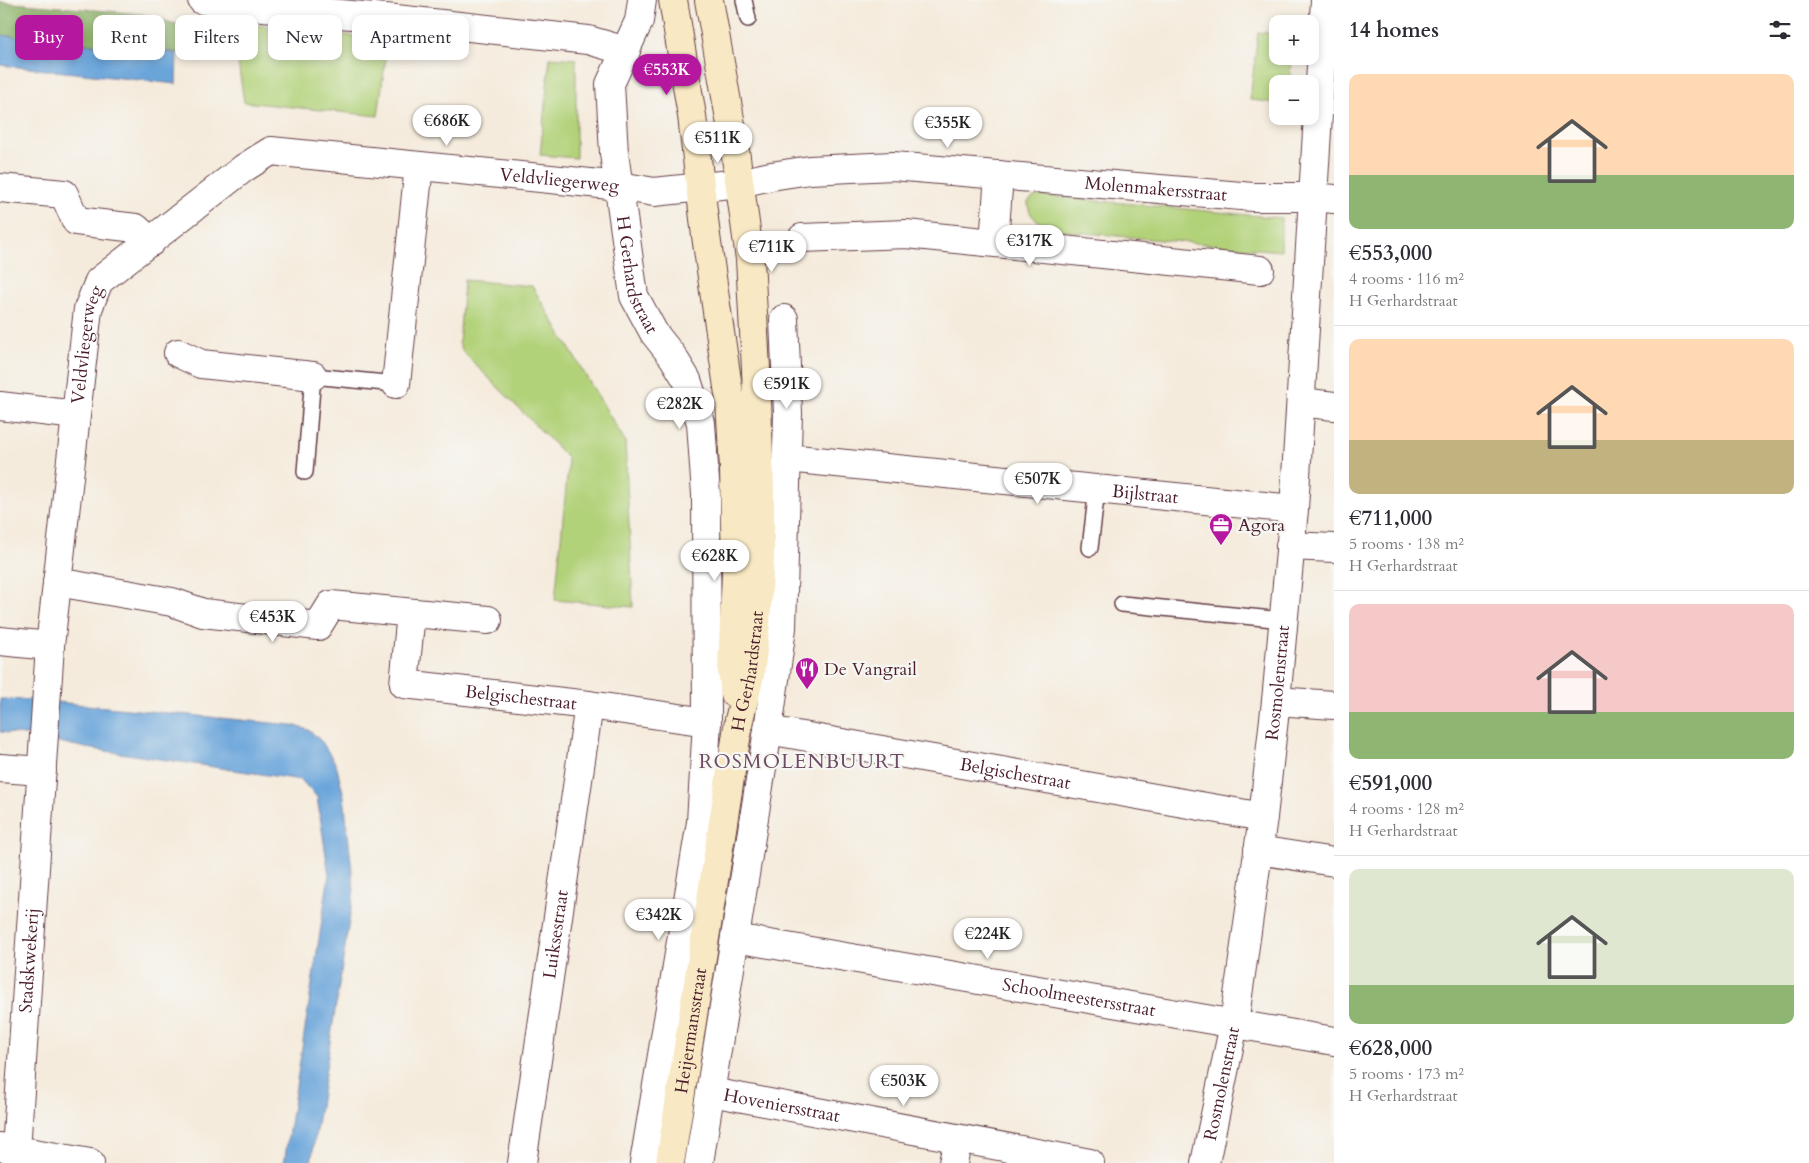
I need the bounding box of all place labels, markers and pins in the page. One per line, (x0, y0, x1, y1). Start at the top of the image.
pin: €553K (632, 54, 702, 96)
pin: €686K (412, 104, 482, 147)
pin: €355K (913, 106, 983, 149)
pin: €511K (683, 121, 753, 164)
pin: €317K (995, 224, 1065, 267)
pin: €711K (737, 230, 807, 273)
pin: €591K (752, 368, 822, 410)
pin: €282K (645, 388, 715, 430)
pin: €507K (1003, 462, 1073, 505)
office icon: Agora (1208, 512, 1234, 546)
place label: Agora (1238, 513, 1285, 538)
pin: €628K (680, 540, 750, 582)
pin: €453K (238, 600, 308, 643)
restaurant icon: De Vangrail (794, 656, 820, 690)
place label: De Vangrail (824, 657, 917, 682)
pin: €342K (624, 898, 694, 941)
pin: €224K (953, 918, 1023, 960)
pin: €503K (869, 1064, 939, 1107)

